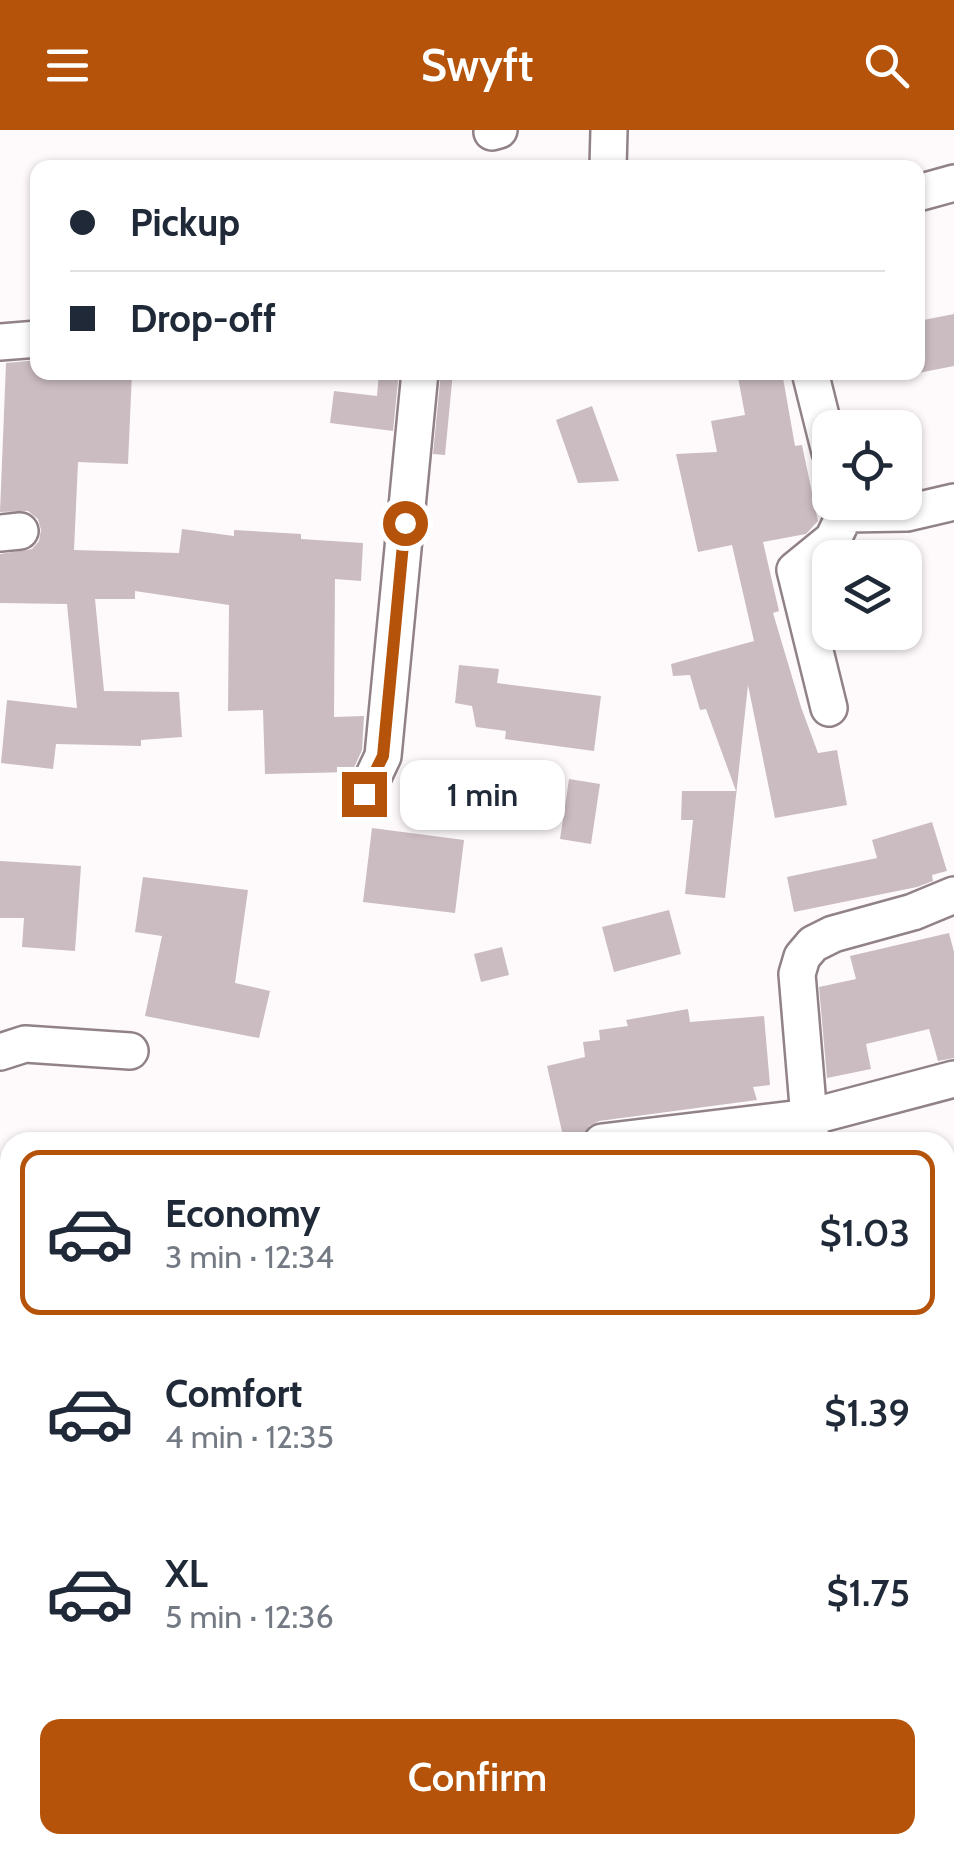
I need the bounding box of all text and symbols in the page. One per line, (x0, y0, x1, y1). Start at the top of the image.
icon: menu (40, 38, 95, 93)
text: Swyft (421, 38, 533, 92)
icon: search (859, 38, 914, 93)
text: Pickup (130, 199, 240, 246)
text: Drop-off (130, 295, 276, 342)
map controls (812, 410, 922, 650)
button: locate (812, 410, 922, 520)
route start (383, 501, 428, 546)
button: layers (812, 540, 922, 650)
callout: 1 min (399, 759, 564, 829)
route end (342, 772, 387, 817)
text: 1 min (447, 775, 518, 814)
icon: car (45, 1188, 135, 1278)
text: Economy (165, 1190, 320, 1237)
text: $1.03 (819, 1209, 910, 1256)
text: 3 min · 12:34 (165, 1237, 334, 1276)
icon: car (45, 1368, 135, 1458)
text: Comfort (165, 1370, 302, 1417)
text: $1.39 (824, 1389, 910, 1436)
text: 4 min · 12:35 (165, 1417, 334, 1456)
icon: car (45, 1548, 135, 1638)
text: XL (165, 1550, 208, 1597)
text: $1.75 (826, 1569, 910, 1616)
text: 5 min · 12:36 (165, 1597, 334, 1636)
button: Confirm (40, 1719, 915, 1834)

